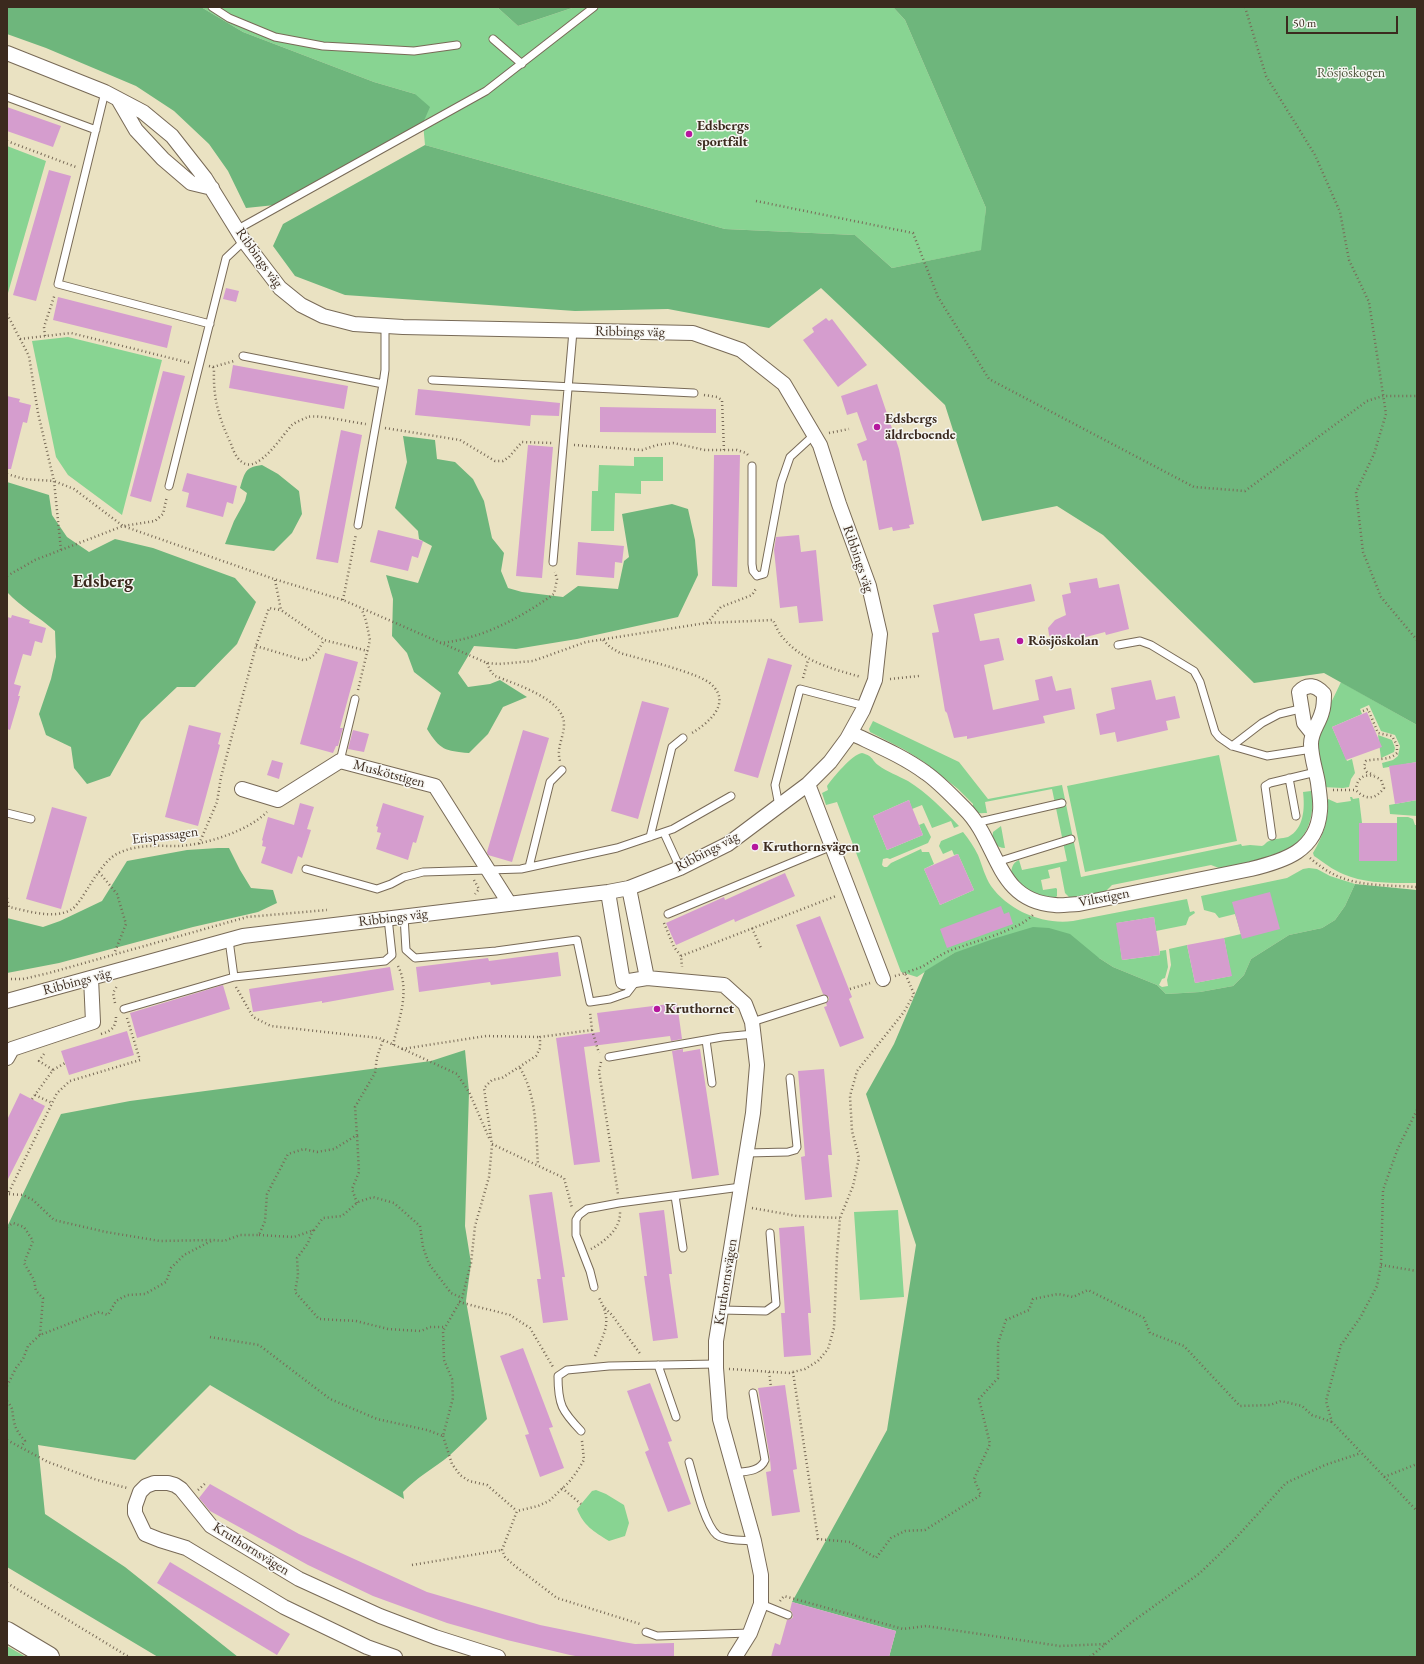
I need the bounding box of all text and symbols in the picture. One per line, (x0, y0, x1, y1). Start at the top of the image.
scale bar (1288, 8, 1400, 34)
text: 50 m (1293, 15, 1316, 31)
park label: Rösjöskogen (1317, 65, 1385, 81)
place label: Edsbergs sportfält (697, 118, 749, 150)
marker: Edsbergs sportfält (684, 129, 694, 139)
street label: Ribbings väg (232, 225, 286, 291)
street label: Ribbings väg (595, 323, 665, 341)
place label: Edsbergs äldreboende (885, 411, 956, 444)
marker: Edsbergs äldreboende (872, 422, 882, 432)
street label: Ribbings väg (839, 523, 877, 595)
district label: Edsberg (73, 571, 133, 593)
place label: Rösjöskolan (1028, 633, 1099, 649)
marker: Rösjöskolan (1015, 636, 1025, 646)
street label: Muskötstigen (351, 756, 427, 792)
street label: Erispassagen (131, 824, 199, 848)
street label: Ribbings väg (672, 828, 742, 876)
place label: Kruthornsvägen (763, 839, 859, 855)
marker: Kruthornsvägen (750, 842, 760, 852)
street label: Viltstigen (1077, 885, 1131, 911)
street label: Ribbings väg (357, 905, 429, 931)
street label: Ribbings väg (41, 965, 113, 999)
place label: Kruthornet (665, 1001, 734, 1017)
marker: Kruthornet (652, 1004, 662, 1014)
street label: Kruthornsvägen (711, 1238, 741, 1326)
street label: Kruthornsvägen (210, 1519, 292, 1579)

